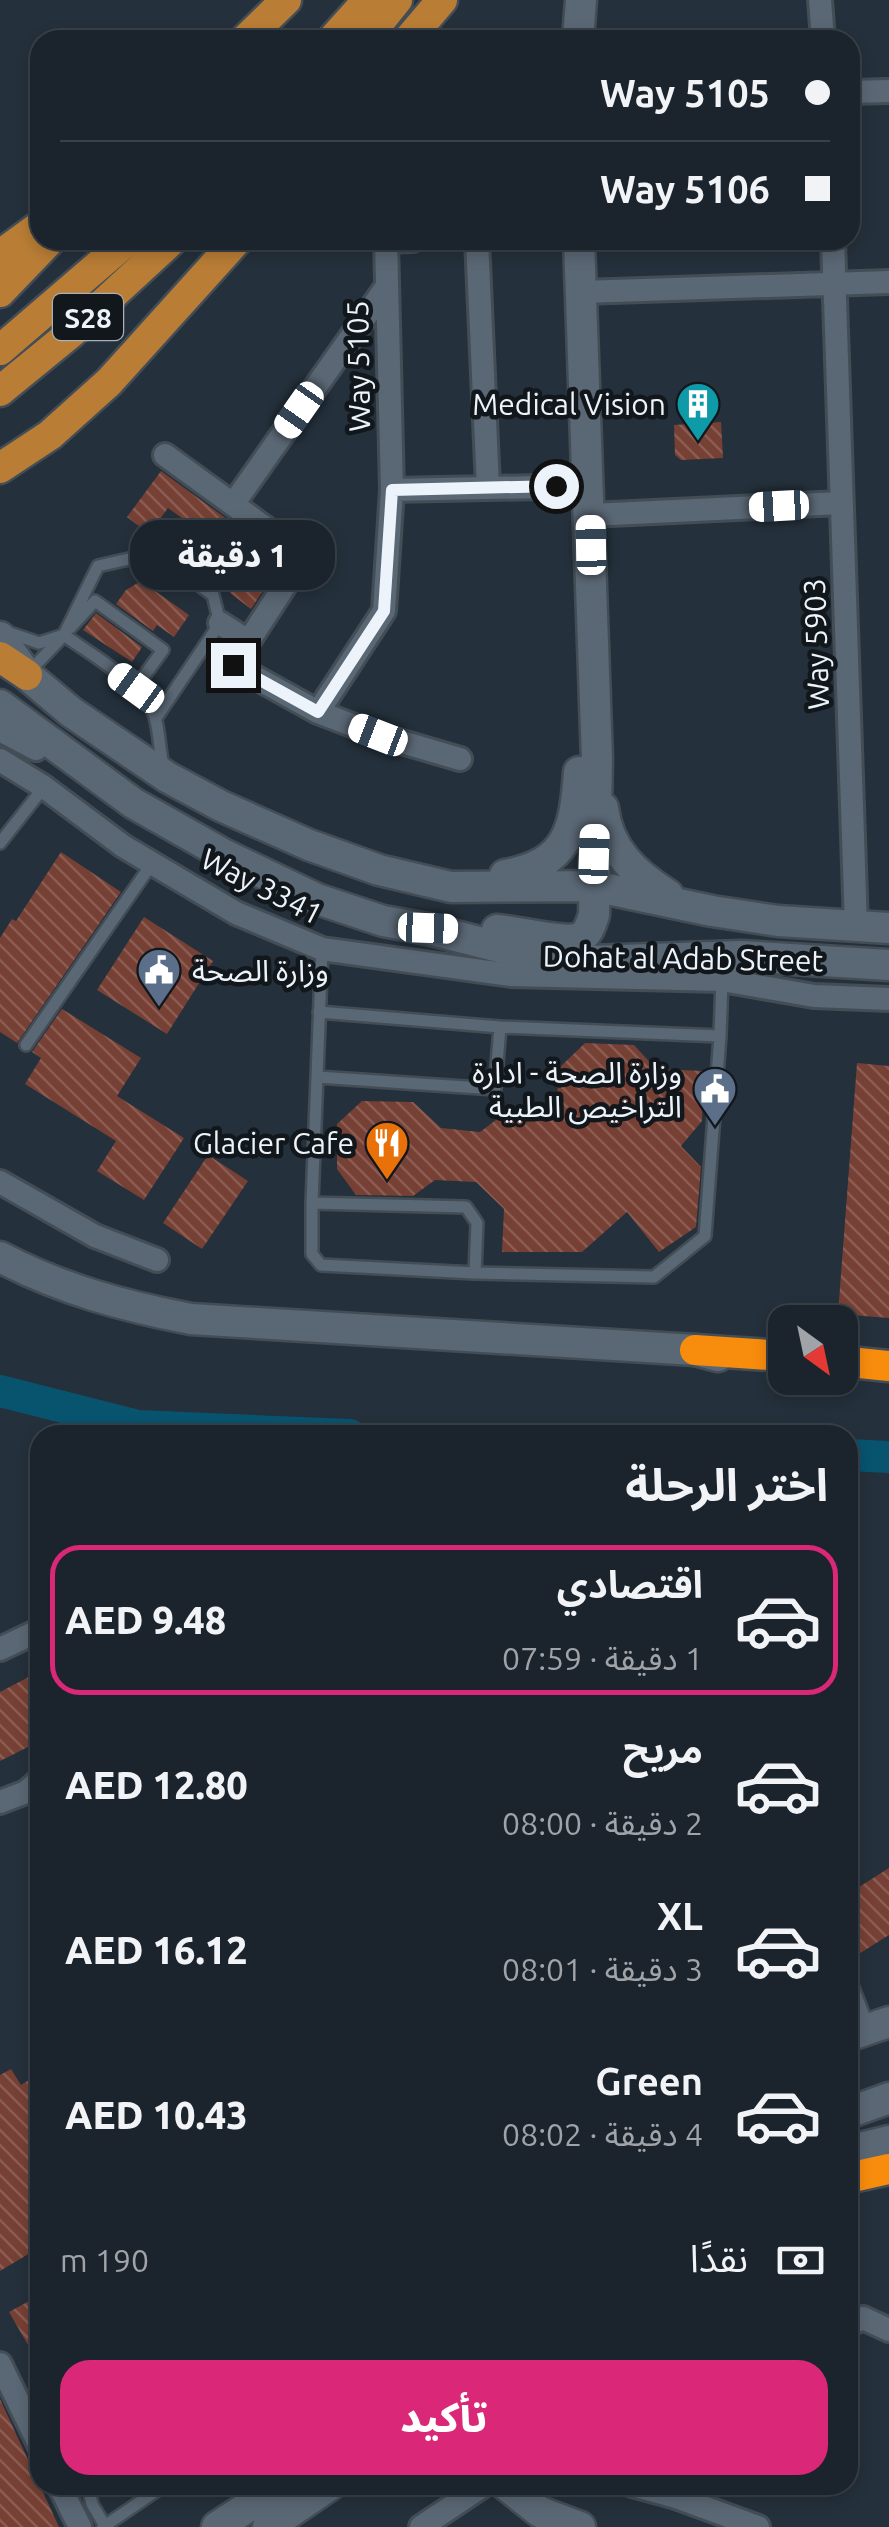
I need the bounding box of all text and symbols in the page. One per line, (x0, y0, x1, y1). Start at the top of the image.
text: Way 5105 (600, 72, 770, 114)
text: Way 5106 (600, 168, 770, 210)
road number: S28 (53, 294, 123, 340)
street label: Way 5105 (340, 300, 376, 432)
car (270, 377, 328, 443)
building icon: Medical Vision (675, 381, 721, 442)
place label: Medical Vision (472, 387, 666, 421)
route start (534, 464, 579, 509)
car (748, 489, 810, 523)
car (575, 515, 607, 575)
callout: 1 دقيقة (130, 520, 336, 590)
text: 1 دقيقة (178, 537, 287, 573)
street label: Way 5903 (797, 578, 835, 710)
route end (211, 643, 256, 688)
car (103, 658, 169, 718)
car (345, 710, 411, 760)
car (578, 823, 610, 885)
street label: Way 3341 (196, 841, 328, 931)
car (397, 912, 459, 944)
street label: Dohat al Adab Street (542, 939, 824, 977)
public building icon: وزارة الصحة (136, 947, 182, 1008)
place label: وزارة الصحة (192, 953, 329, 988)
place label: وزارة الصحة - ادارة التراخيص الطبية (472, 1055, 682, 1125)
public building icon: وزارة الصحة - ادارة التراخيص الطبية (692, 1066, 738, 1127)
restaurant icon: Glacier Cafe (364, 1120, 410, 1181)
place label: Glacier Cafe (193, 1126, 354, 1160)
north arrow (768, 1305, 858, 1395)
map controls (768, 1305, 858, 1395)
text: اختر الرحلة (625, 1459, 828, 1510)
text: اقتصادي (557, 1563, 703, 1605)
icon: car (733, 1575, 823, 1665)
text: AED 9.48 (65, 1599, 226, 1641)
text: 1 دقيقة · 07:59 (502, 1640, 703, 1676)
text: مريح (623, 1728, 703, 1770)
icon: car (733, 1740, 823, 1830)
text: AED 12.80 (65, 1764, 248, 1806)
text: 2 دقيقة · 08:00 (502, 1805, 703, 1841)
text: XL (657, 1895, 703, 1937)
icon: car (733, 1905, 823, 1995)
text: AED 16.12 (65, 1929, 248, 1971)
text: 3 دقيقة · 08:01 (502, 1951, 703, 1987)
text: Green (595, 2060, 703, 2102)
icon: car (733, 2070, 823, 2160)
text: AED 10.43 (65, 2094, 248, 2136)
text: 4 دقيقة · 08:02 (502, 2116, 703, 2152)
icon: cash (773, 2233, 828, 2288)
text: نقدًا (690, 2237, 748, 2279)
text: 190 m (60, 2242, 149, 2278)
button: تأكيد (60, 2360, 828, 2475)

